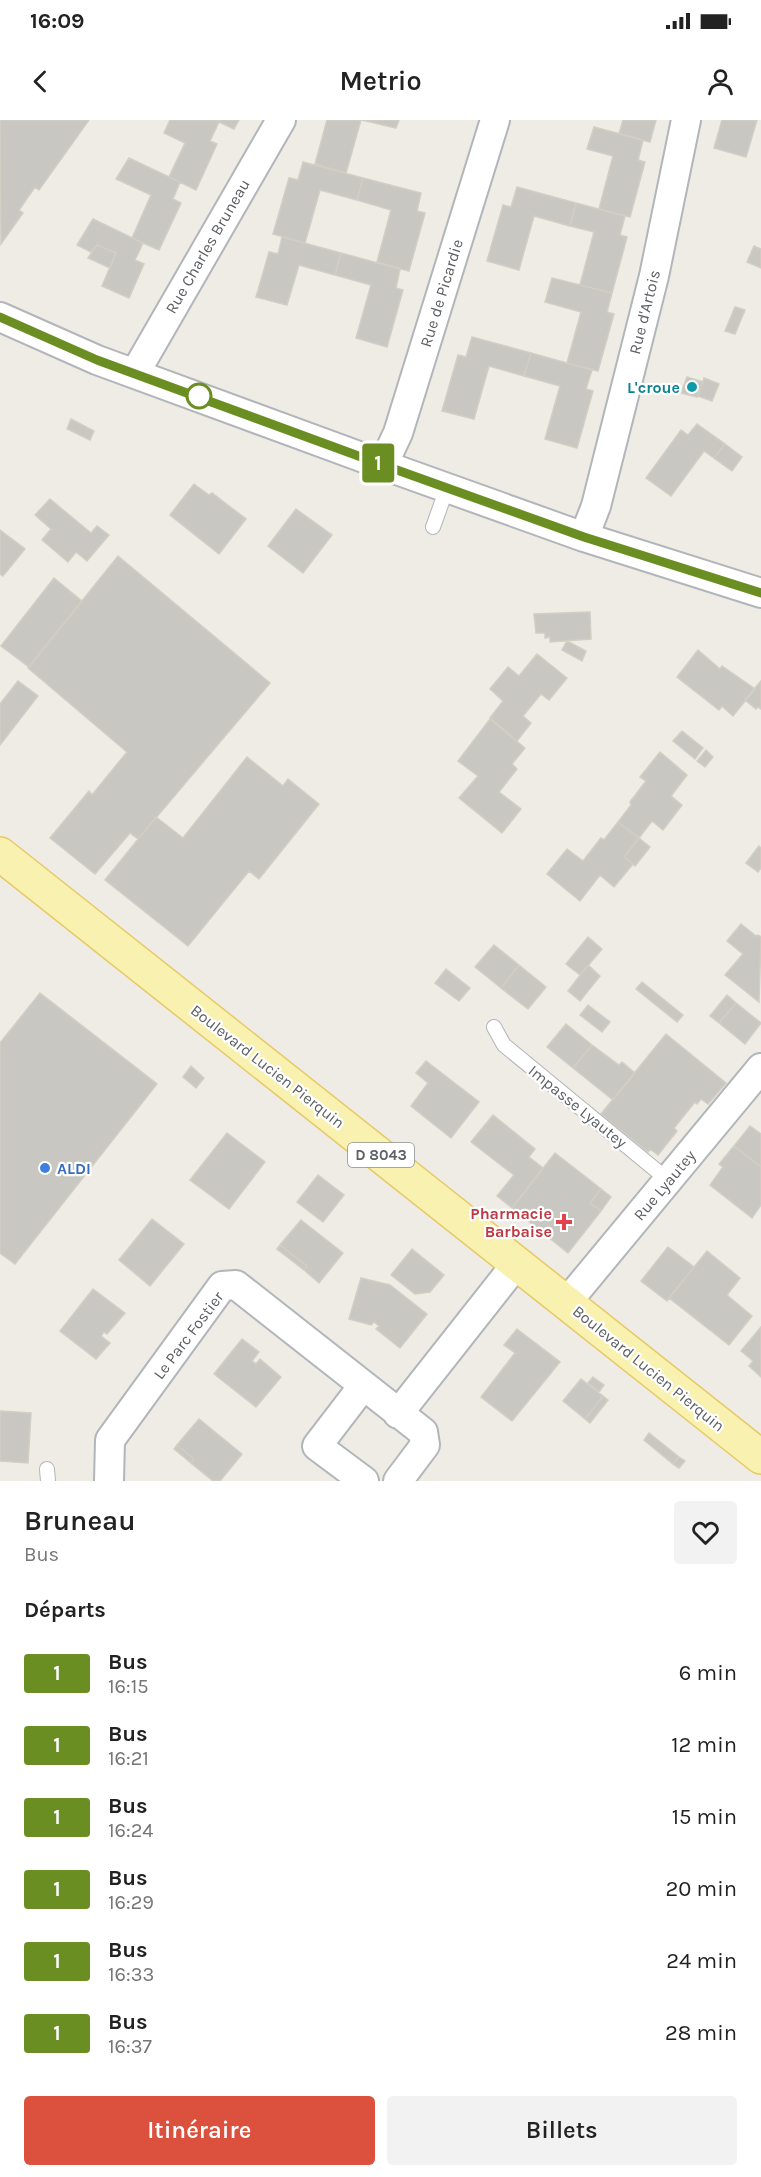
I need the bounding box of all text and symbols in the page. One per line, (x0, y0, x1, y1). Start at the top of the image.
text: 16:09 (30, 8, 84, 34)
icon: back (24, 65, 57, 98)
text: Metrio (339, 65, 422, 97)
icon: person (704, 65, 737, 98)
street label: Rue Charles Bruneau (161, 176, 254, 317)
street label: Rue de Picardie (416, 237, 467, 349)
street label: Rue d'Artois (625, 268, 664, 356)
place label: L'croue (627, 378, 680, 397)
marker: L'croue (685, 380, 699, 394)
unlabelled marker (186, 383, 212, 409)
line badge: 1 (358, 444, 398, 482)
text: 1 (374, 451, 382, 475)
street label: Boulevard Lucien Pierquin (187, 1000, 348, 1132)
street label: Impasse Lyautey (525, 1061, 631, 1152)
road number: D 8043 (348, 1143, 414, 1167)
street label: Rue Lyautey (629, 1146, 700, 1224)
place label: ALDI (57, 1159, 91, 1178)
marker: ALDI (38, 1161, 52, 1175)
place label: Pharmacie Barbaise (470, 1204, 552, 1241)
marker: Pharmacie Barbaise (557, 1215, 571, 1229)
street label: Le Parc Fostier (149, 1288, 228, 1383)
street label: Boulevard Lucien Pierquin (569, 1301, 728, 1436)
button: heart (674, 1501, 737, 1564)
text: Bruneau (24, 1504, 136, 1537)
text: Bus (24, 1543, 59, 1566)
text: Départs (24, 1597, 106, 1623)
text: Bus (108, 1649, 148, 1675)
text: 6 min (679, 1660, 737, 1686)
text: 1 (53, 1661, 61, 1685)
text: 16:15 (108, 1675, 149, 1698)
text: Bus (108, 1721, 148, 1747)
text: 12 min (671, 1732, 737, 1758)
text: 1 (53, 1733, 61, 1757)
text: 16:21 (108, 1747, 149, 1770)
text: Bus (108, 1793, 148, 1819)
text: 15 min (672, 1804, 737, 1830)
text: 1 (53, 1805, 61, 1829)
text: 16:24 (108, 1819, 153, 1842)
text: Bus (108, 1865, 148, 1891)
text: 20 min (666, 1876, 737, 1902)
text: 1 (53, 1877, 61, 1901)
text: 16:29 (108, 1891, 154, 1914)
text: Bus (108, 1937, 148, 1963)
text: 24 min (666, 1948, 737, 1974)
text: 1 (53, 1949, 61, 1973)
text: 16:33 (108, 1963, 154, 1986)
text: Bus (108, 2009, 148, 2035)
text: 28 min (665, 2020, 737, 2046)
text: 1 (53, 2021, 61, 2045)
text: 16:37 (108, 2035, 152, 2058)
button: Itinéraire (24, 2096, 375, 2165)
button: Billets (387, 2096, 737, 2165)

